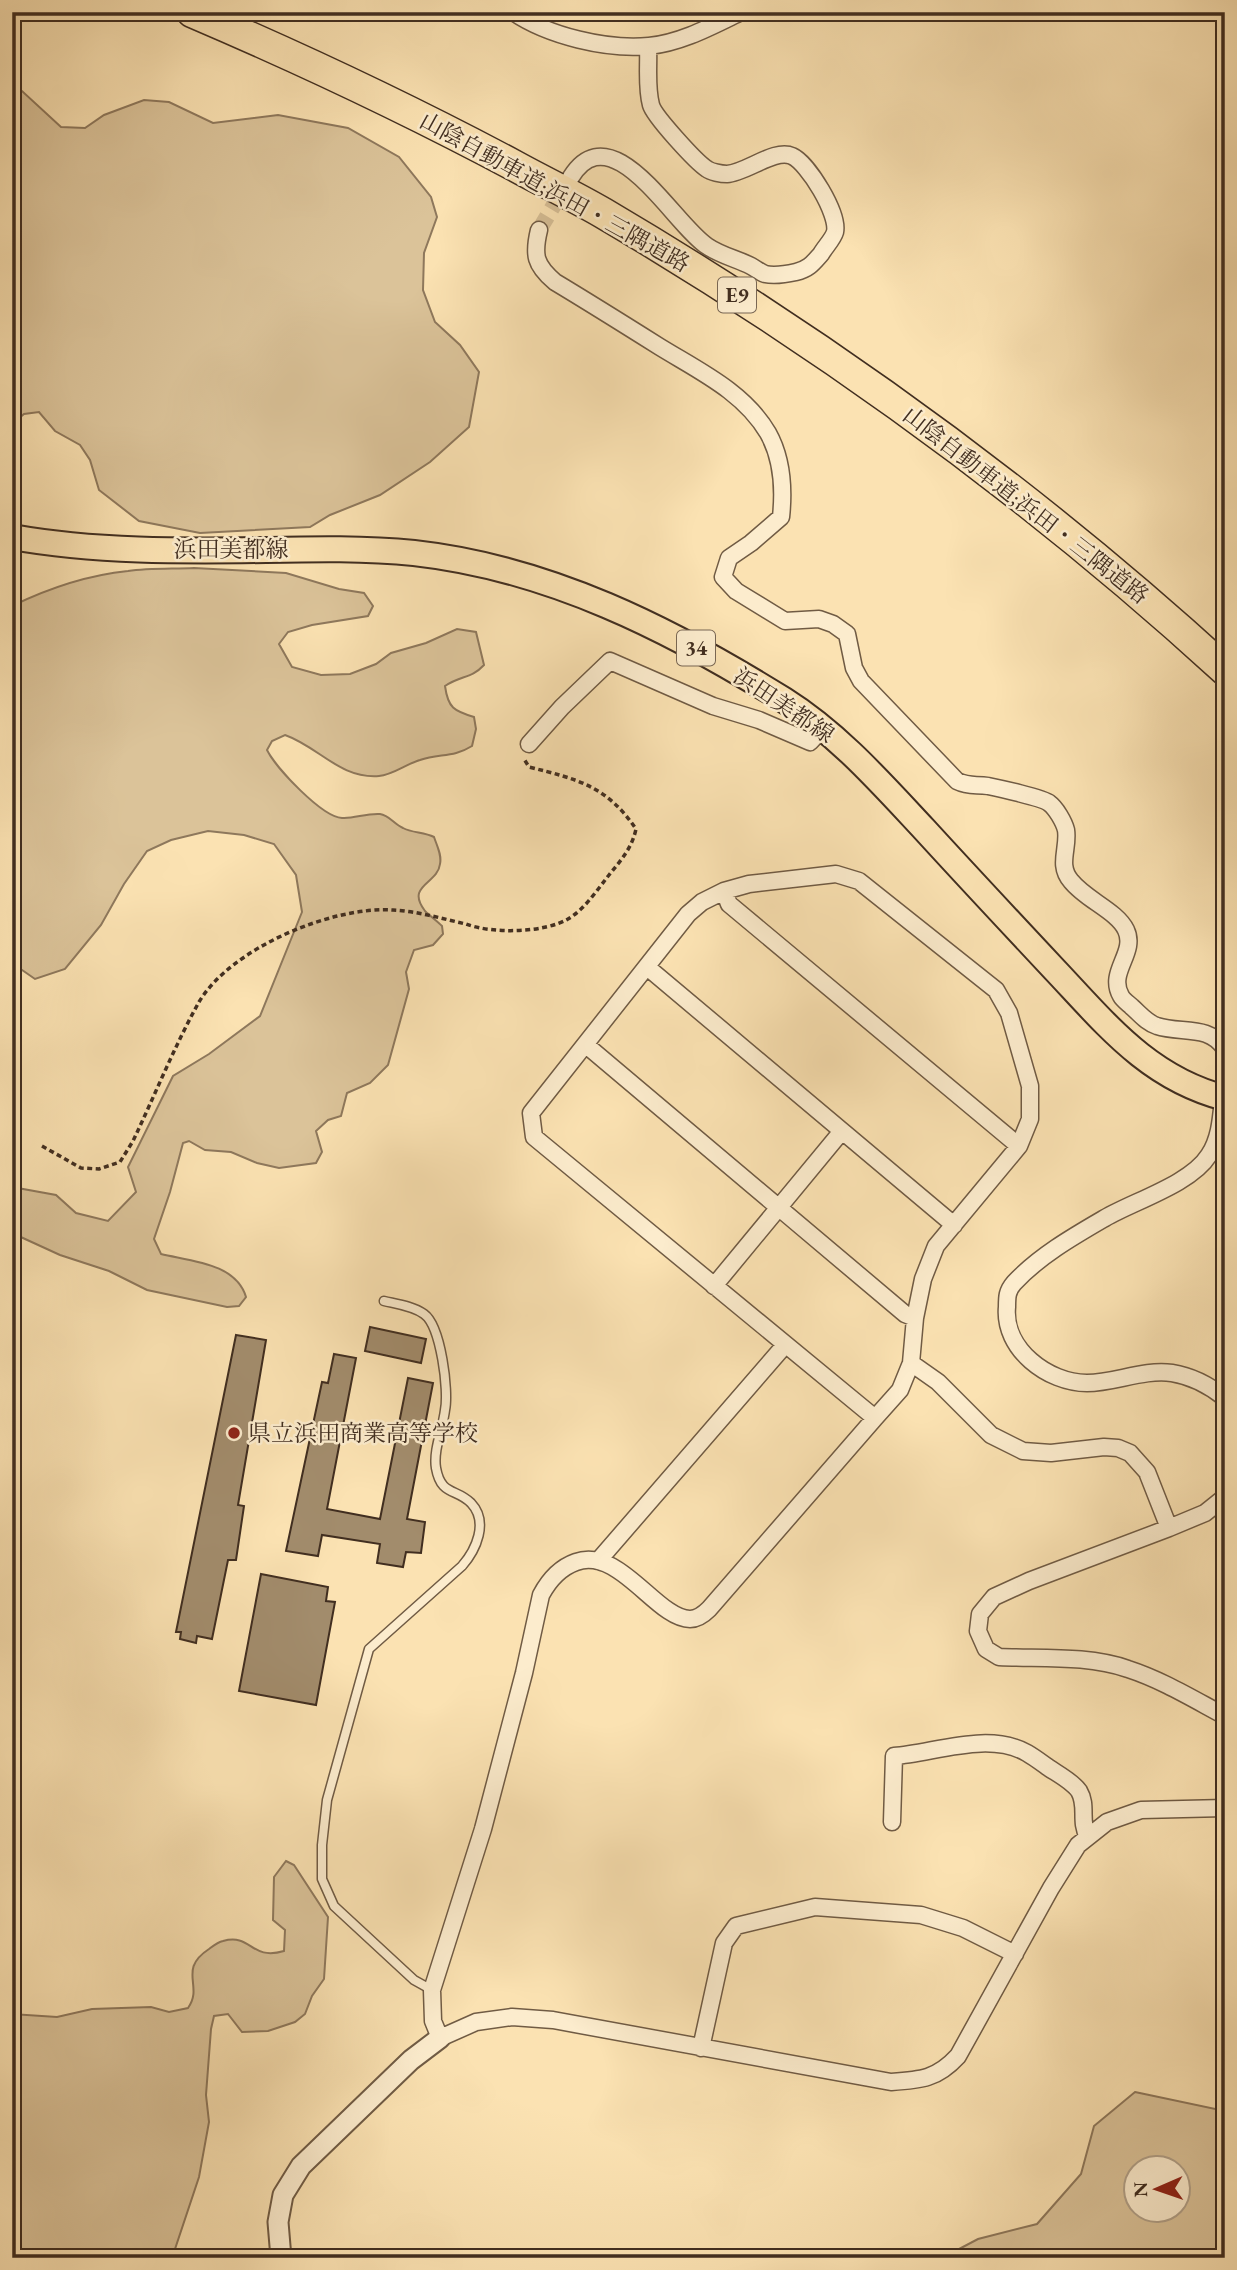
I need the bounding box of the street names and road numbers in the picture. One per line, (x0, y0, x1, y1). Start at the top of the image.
street label: 山陰自動車道;浜田・三隅道路 (415, 105, 695, 279)
road number: E9 (718, 278, 756, 312)
street label: 山陰自動車道;浜田・三隅道路 (897, 400, 1155, 610)
street label: 浜田美都線 (174, 534, 289, 564)
road number: 34 (677, 630, 715, 666)
street label: 浜田美都線 (728, 660, 840, 750)

